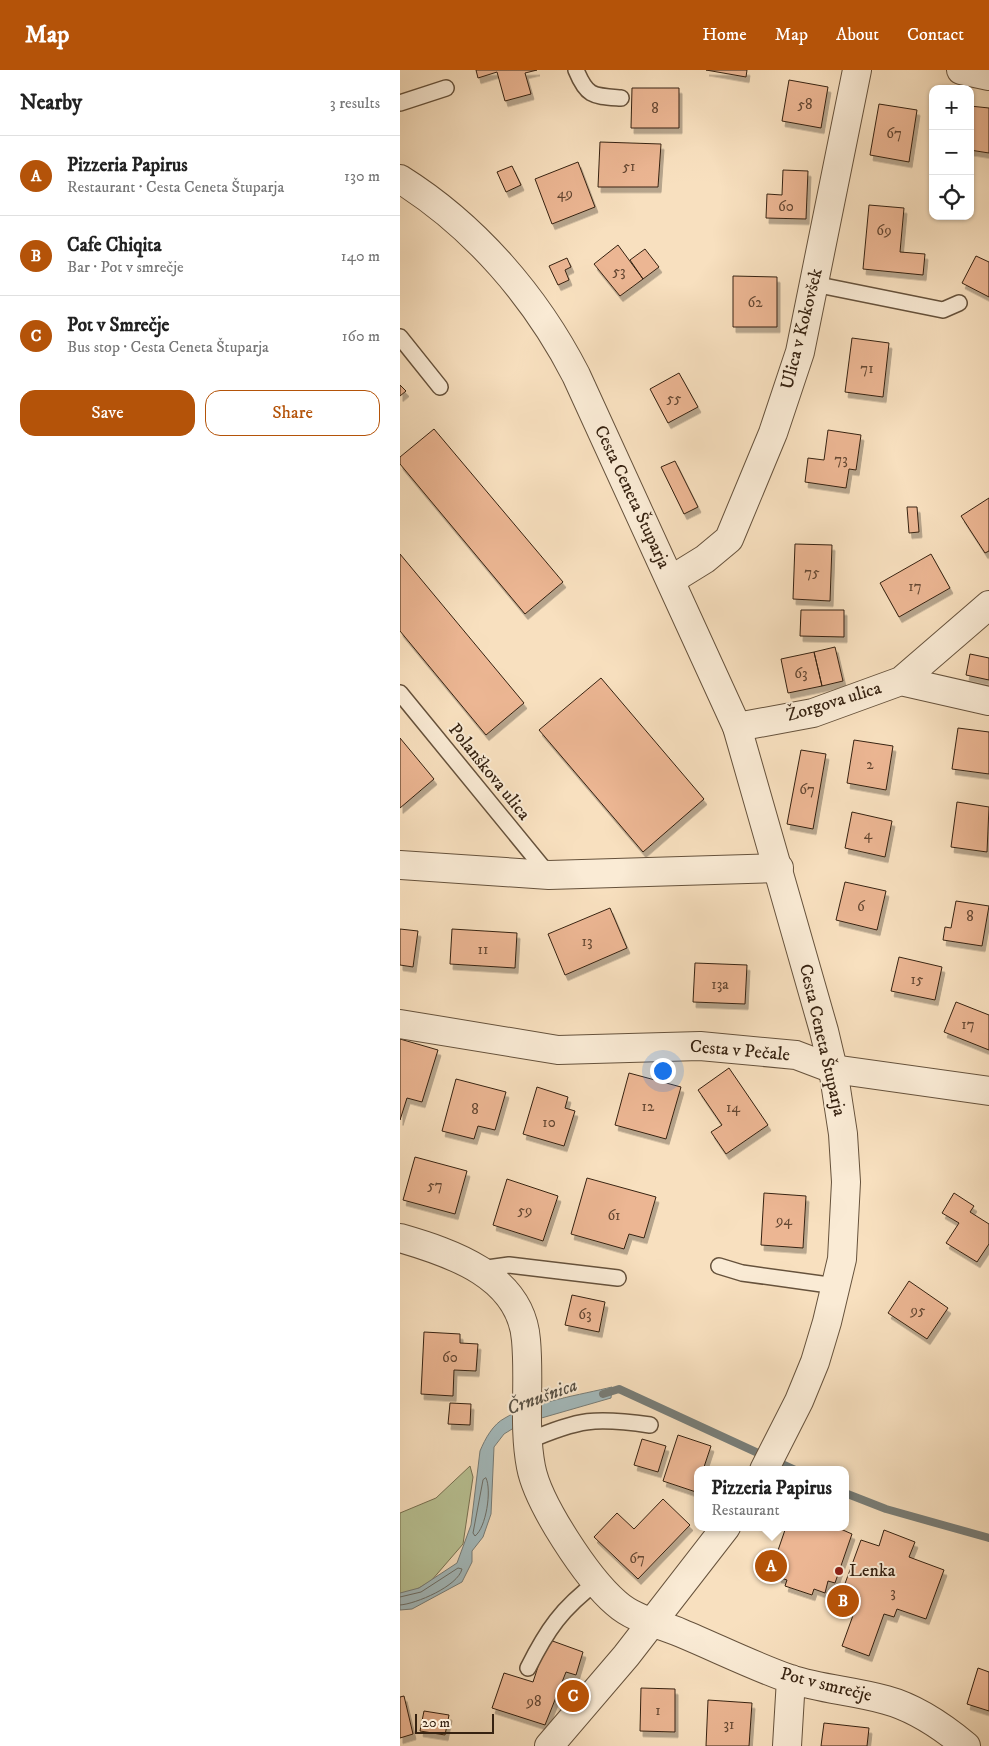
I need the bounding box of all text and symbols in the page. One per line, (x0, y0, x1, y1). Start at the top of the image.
text: Map (25, 20, 69, 50)
text: Home (702, 24, 747, 46)
text: Map (775, 24, 808, 46)
text: About (836, 24, 879, 46)
text: Contact (907, 24, 964, 46)
map controls (929, 85, 974, 220)
button: + (929, 85, 974, 130)
text: Nearby (20, 90, 82, 116)
text: 3 results (330, 93, 380, 113)
house number: 58 (798, 95, 812, 114)
house number: 8 (651, 99, 659, 118)
house number: 67 (886, 124, 902, 143)
button: − (929, 130, 974, 175)
text: Pizzeria Papirus (67, 154, 188, 177)
house number: 51 (623, 157, 635, 176)
text: A (31, 166, 41, 186)
text: 130 m (344, 166, 380, 186)
button: locate (929, 175, 974, 220)
text: Restaurant · Cesta Ceneta Štuparja (67, 177, 284, 197)
house number: 49 (557, 184, 573, 203)
house number: 60 (778, 197, 794, 216)
house number: 69 (876, 221, 892, 240)
text: Cafe Chiqita (67, 234, 161, 257)
text: B (31, 246, 41, 266)
text: 140 m (341, 246, 380, 266)
text: Bar · Pot v smrečje (67, 257, 184, 277)
house number: 53 (612, 262, 626, 281)
street label: Ulica v Kokovšek (776, 266, 828, 392)
house number: 62 (747, 293, 763, 312)
text: Pot v Smrečje (67, 314, 169, 337)
text: C (31, 326, 41, 346)
text: 160 m (342, 326, 380, 346)
text: Bus stop · Cesta Ceneta Štuparja (67, 337, 269, 357)
house number: 71 (860, 359, 874, 378)
house number: 55 (667, 389, 682, 408)
button: Save (20, 390, 195, 436)
button: Share (205, 390, 380, 436)
street label: Cesta Ceneta Štuparja (589, 421, 676, 572)
house number: 73 (834, 450, 848, 469)
house number: 75 (804, 563, 820, 582)
house number: 17 (908, 577, 922, 596)
house number: 63 (794, 664, 808, 683)
street label: Žorgova ulica (784, 676, 884, 727)
street label: Polanškova ulica (443, 719, 535, 825)
house number: 2 (866, 755, 874, 774)
house number: 67 (799, 780, 815, 799)
house number: 4 (864, 825, 873, 844)
house number: 6 (857, 897, 866, 916)
house number: 8 (966, 907, 974, 926)
house number: 13 (581, 932, 593, 951)
house number: 11 (477, 940, 489, 959)
street label: Cesta Ceneta Štuparja (794, 962, 851, 1119)
house number: 15 (911, 970, 924, 989)
house number: 13a (711, 975, 729, 994)
house number: 17 (961, 1015, 975, 1034)
street label: Cesta v Pečale (689, 1036, 791, 1066)
your location (650, 1058, 676, 1084)
house number: 12 (642, 1097, 655, 1116)
house number: 14 (726, 1098, 740, 1117)
house number: 8 (471, 1100, 479, 1119)
house number: 10 (542, 1113, 556, 1132)
house number: 57 (427, 1176, 443, 1195)
house number: 59 (518, 1201, 532, 1220)
house number: 61 (607, 1206, 621, 1225)
house number: 94 (775, 1211, 792, 1230)
house number: 95 (910, 1301, 926, 1320)
house number: 63 (578, 1305, 592, 1324)
house number: 60 (442, 1348, 458, 1367)
water label: Črnušnica (503, 1372, 581, 1420)
popup (694, 1466, 849, 1531)
text: Pizzeria Papirus (711, 1477, 832, 1500)
text: Restaurant (711, 1500, 780, 1520)
pin: A (755, 1547, 787, 1585)
house number: 67 (629, 1549, 645, 1568)
place label: Lenka (849, 1560, 896, 1582)
marker: Lenka (833, 1565, 845, 1577)
pin: B (827, 1582, 859, 1620)
house number: 3 (890, 1583, 896, 1602)
street label: Pot v smrečje (778, 1663, 874, 1707)
pin: C (557, 1677, 589, 1715)
house number: 98 (526, 1692, 542, 1711)
house number: 1 (655, 1701, 661, 1720)
scale bar (415, 1711, 494, 1734)
text: 20 m (422, 1714, 450, 1732)
house number: 31 (723, 1715, 735, 1734)

